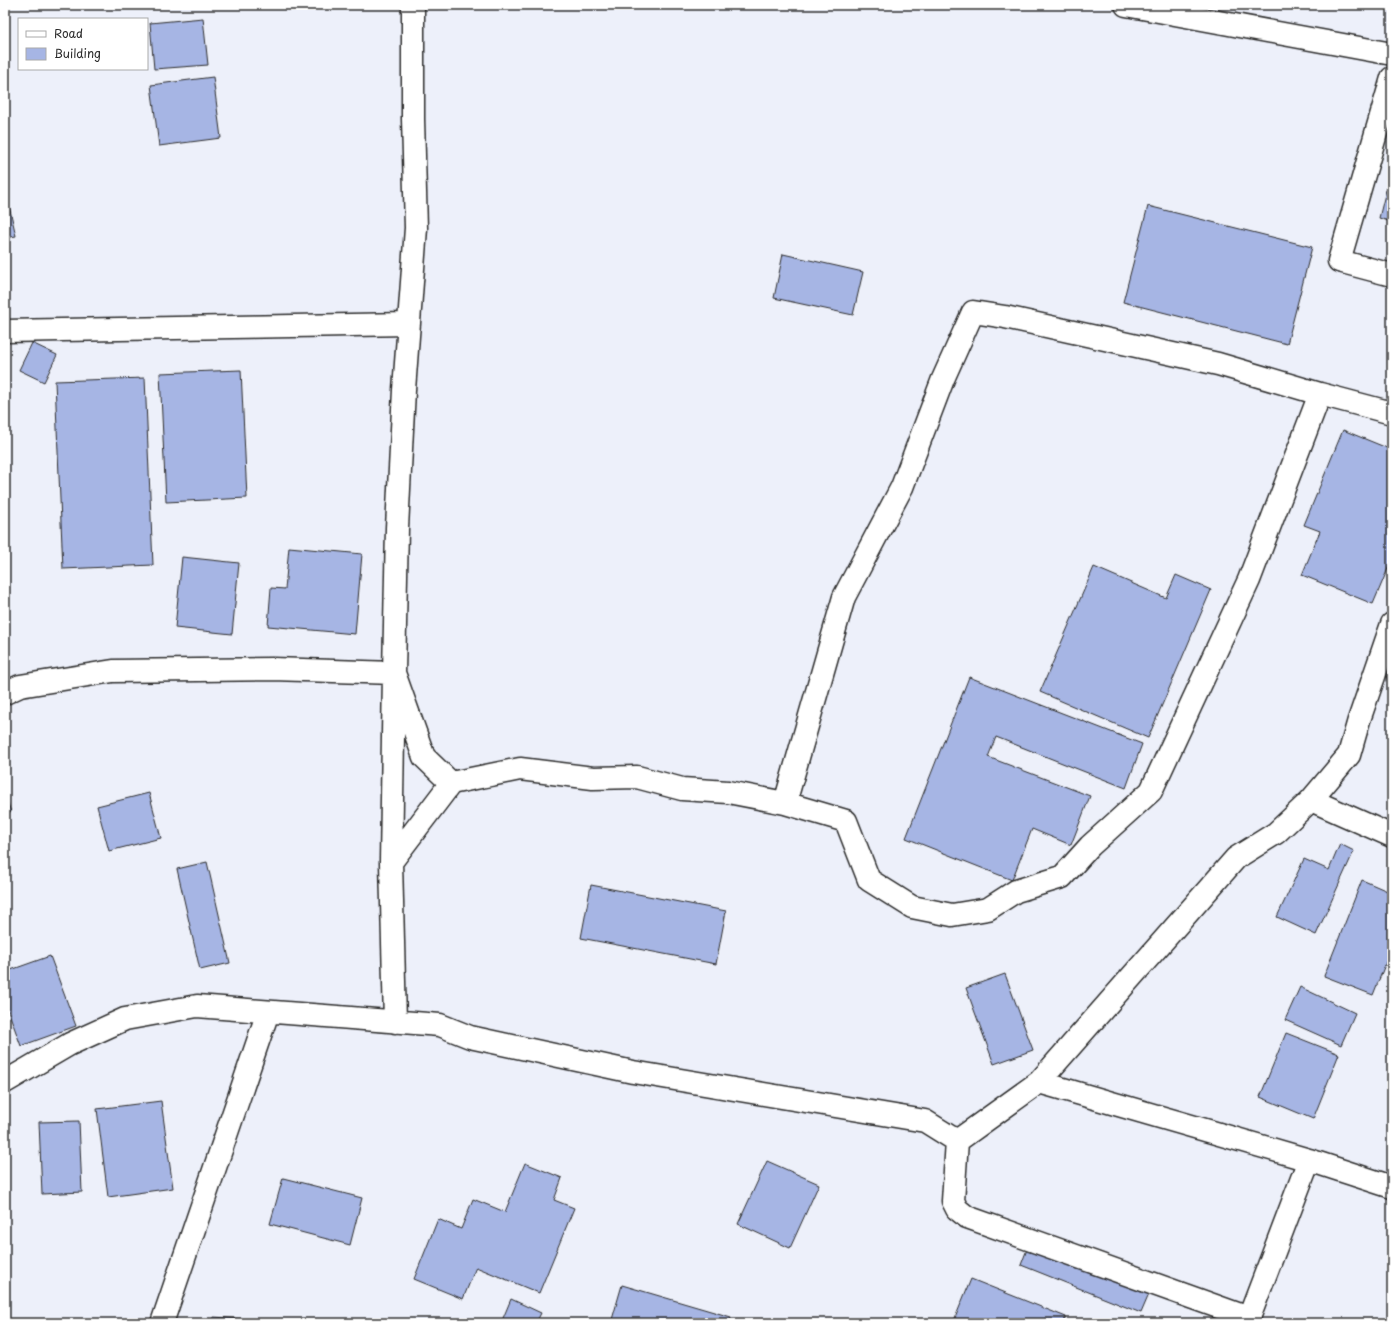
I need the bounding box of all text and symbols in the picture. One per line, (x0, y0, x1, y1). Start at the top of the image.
legend (18, 18, 148, 70)
text: Road (54, 24, 83, 42)
text: Building (54, 44, 101, 62)

